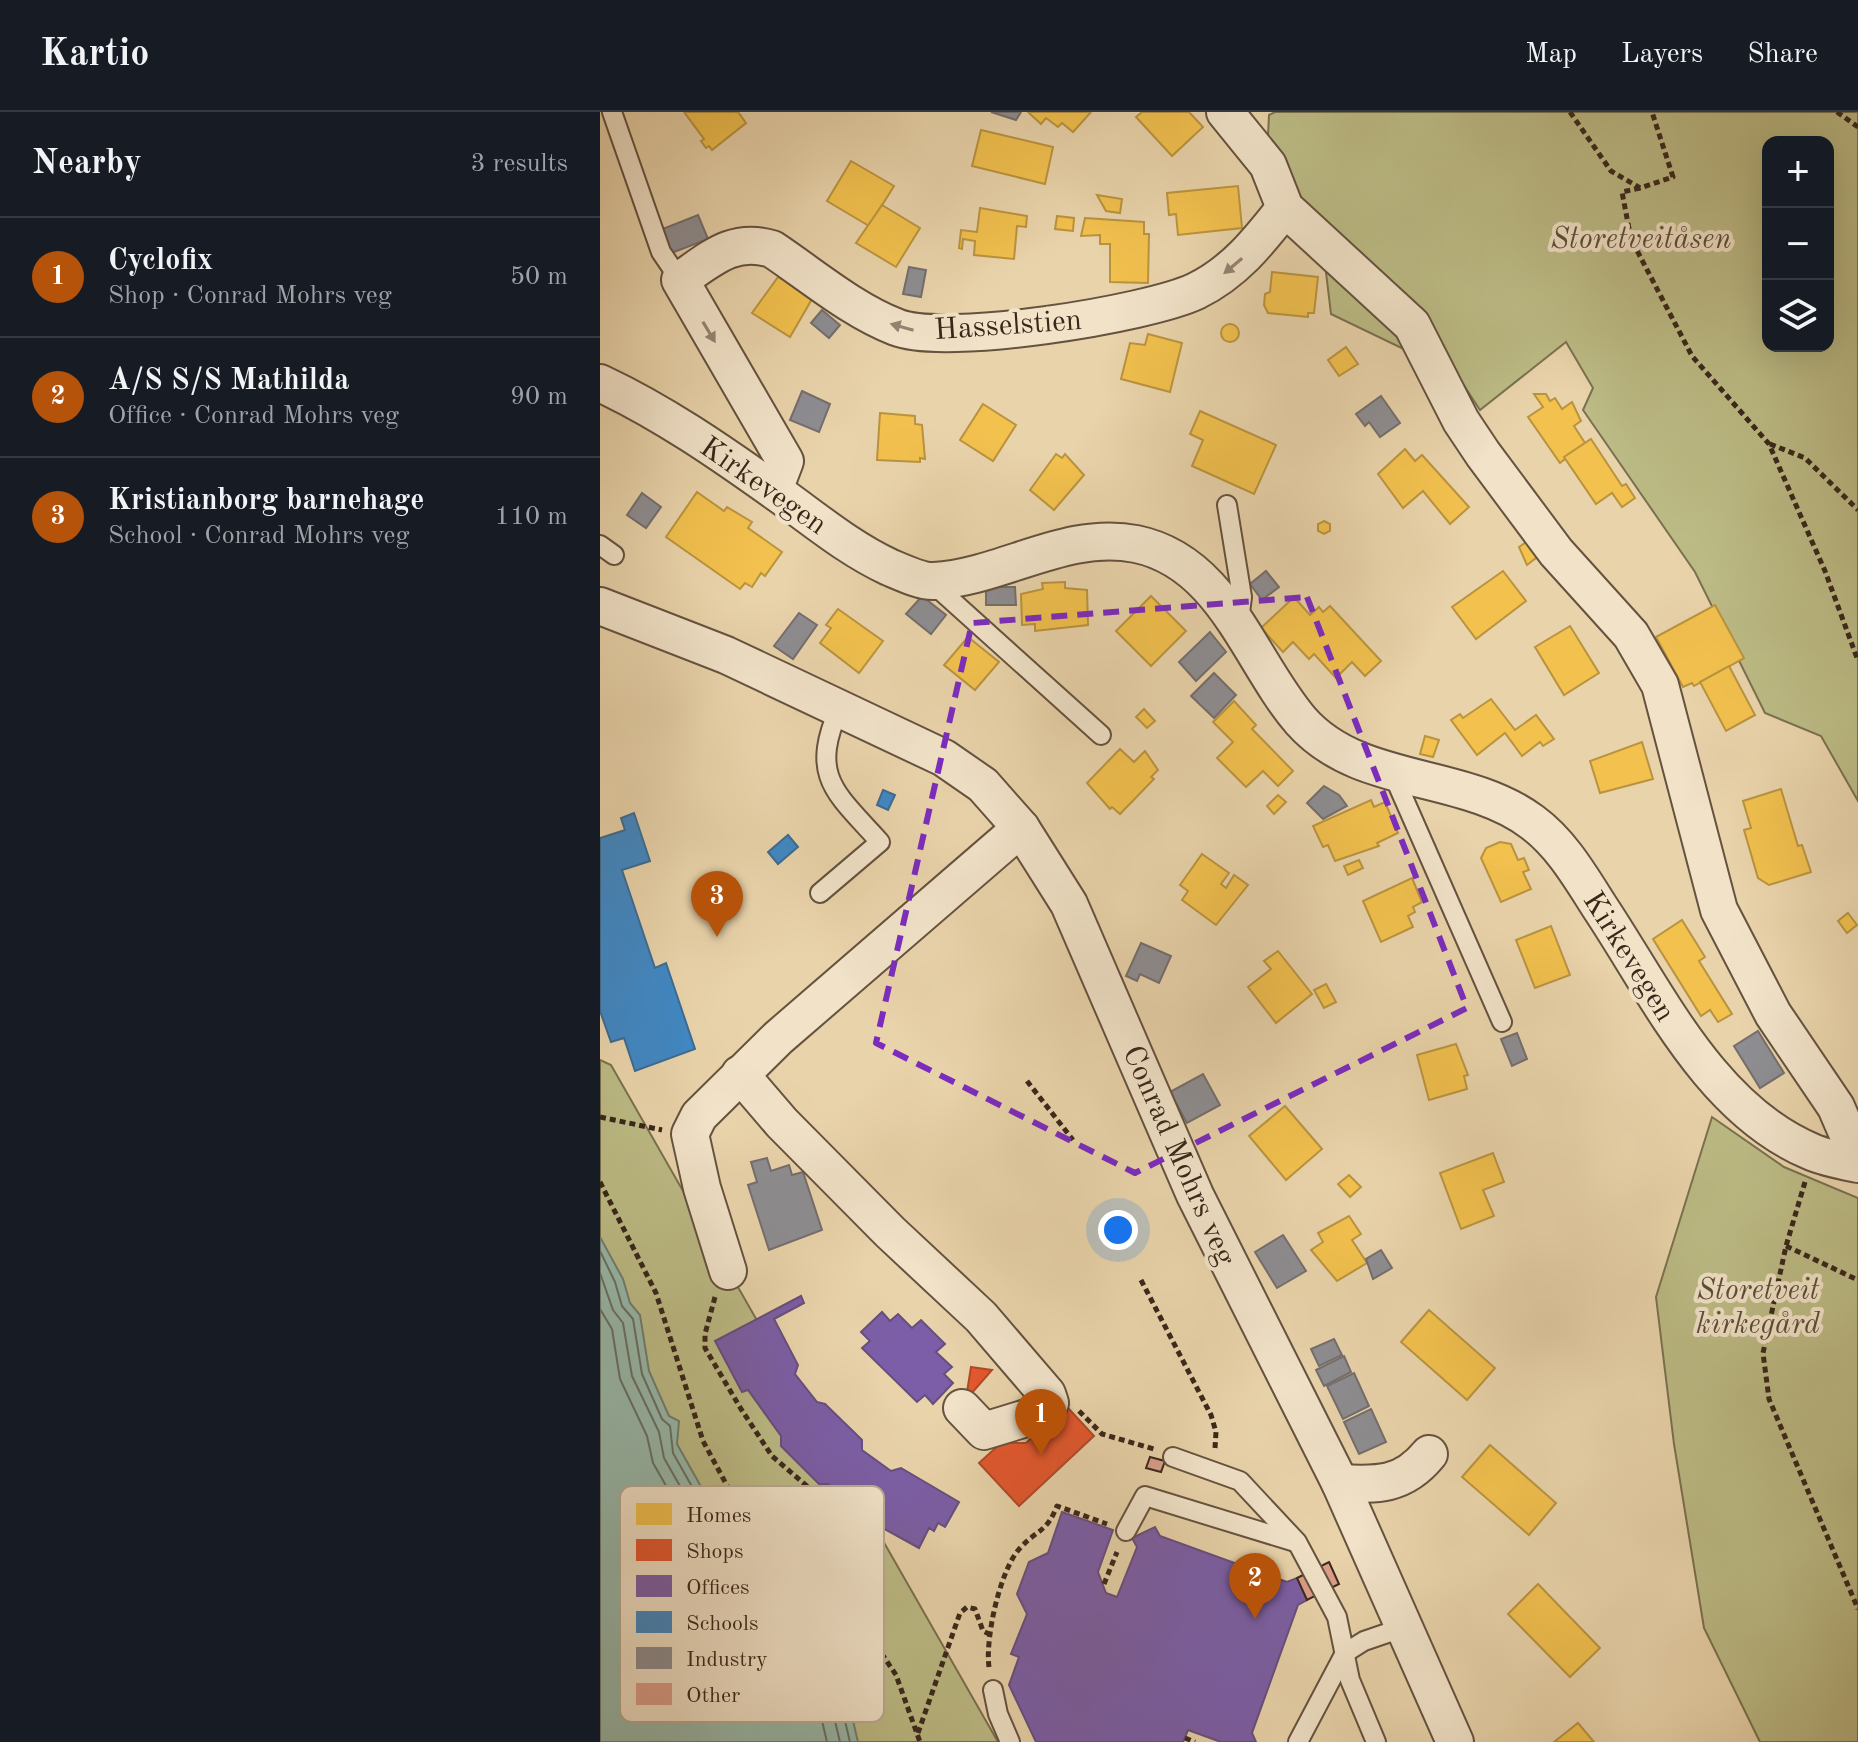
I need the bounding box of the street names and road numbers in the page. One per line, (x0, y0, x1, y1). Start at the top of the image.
street label: Hasselstien (933, 306, 1083, 346)
street label: Kirkevegen (694, 432, 832, 541)
street label: Kirkevegen (1577, 887, 1680, 1027)
street label: Conrad Mohrs veg (1116, 1042, 1240, 1270)

